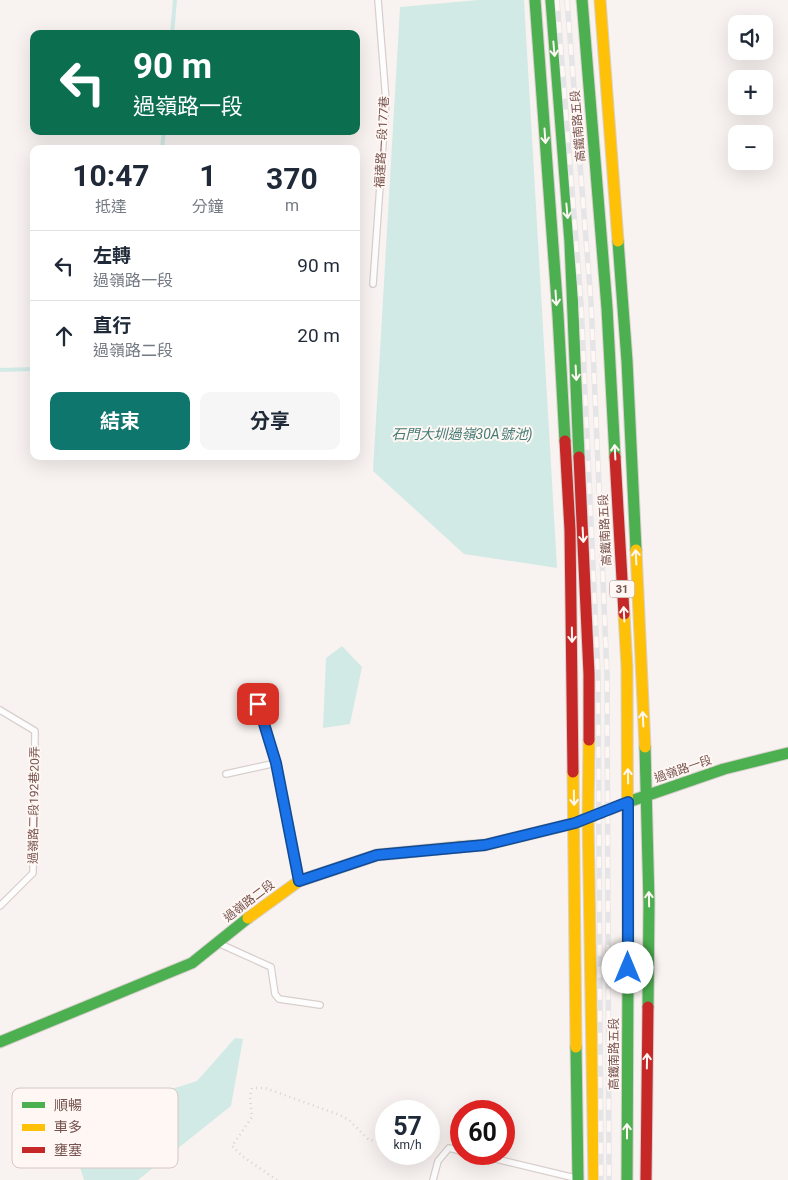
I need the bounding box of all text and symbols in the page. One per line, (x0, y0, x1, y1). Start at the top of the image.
map controls (728, 15, 773, 170)
button: sound (728, 15, 773, 60)
one-way arrow (550, 40, 559, 56)
text: 90 m (133, 46, 212, 87)
icon: left (50, 50, 115, 115)
button: + (728, 70, 773, 115)
street label: 高鐵南路五段 (568, 90, 588, 162)
text: 過嶺路一段 (133, 94, 243, 119)
street label: 福達路一段177巷 (373, 96, 391, 188)
button: − (728, 125, 773, 170)
one-way arrow (540, 128, 549, 144)
text: 10:47 (72, 158, 150, 193)
text: 1 (199, 158, 216, 193)
text: 370 (266, 161, 318, 196)
text: m (285, 196, 299, 215)
text: 抵達 (95, 197, 127, 216)
text: 分鐘 (192, 197, 224, 216)
one-way arrow (563, 202, 572, 218)
text: 左轉 (93, 244, 131, 267)
icon: left (50, 252, 78, 280)
text: 90 m (297, 254, 340, 277)
text: 過嶺路一段 (93, 271, 173, 290)
one-way arrow (552, 290, 561, 306)
text: 直行 (93, 314, 131, 337)
icon: ahead (50, 322, 78, 350)
text: 20 m (297, 324, 340, 347)
text: 過嶺路二段 (93, 341, 173, 360)
one-way arrow (572, 365, 581, 381)
button: 結束 (50, 392, 190, 450)
button: 分享 (200, 392, 340, 450)
water label: 石門大圳過嶺30A號池) (392, 426, 532, 443)
one-way arrow (610, 444, 619, 460)
street label: 高鐵南路五段 (596, 494, 614, 566)
one-way arrow (579, 527, 588, 543)
one-way arrow (631, 549, 640, 565)
road number: 31 (610, 580, 634, 598)
one-way arrow (619, 606, 628, 622)
one-way arrow (567, 627, 576, 643)
pin (237, 683, 279, 725)
icon: arrive (244, 690, 272, 718)
one-way arrow (638, 711, 648, 728)
street label: 過嶺路二段192巷20弄 (26, 746, 42, 864)
street label: 過嶺路一段 (652, 753, 714, 785)
one-way arrow (623, 769, 633, 785)
one-way arrow (569, 789, 579, 805)
street label: 過嶺路二段 (221, 877, 277, 925)
one-way arrow (644, 891, 654, 908)
position arrow (601, 941, 653, 993)
street label: 高鐵南路五段 (607, 1018, 621, 1090)
one-way arrow (642, 1054, 652, 1070)
legend (12, 1088, 178, 1168)
text: 順暢 (54, 1097, 82, 1113)
speed limit sign: 60 (450, 1100, 515, 1165)
text: 57 (393, 1112, 422, 1141)
text: 車多 (54, 1119, 82, 1135)
one-way arrow (622, 1124, 632, 1140)
text: km/h (393, 1138, 422, 1152)
text: 壅塞 (54, 1142, 82, 1158)

